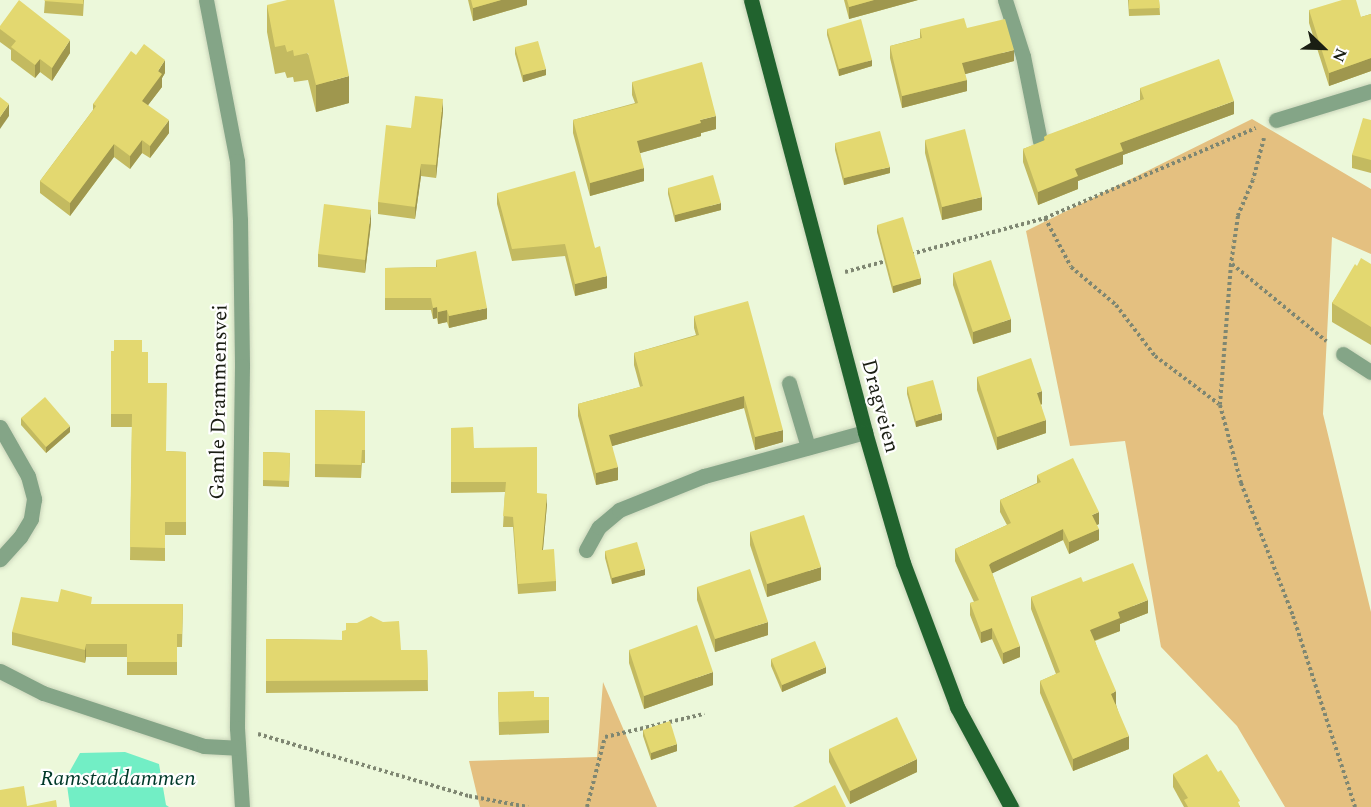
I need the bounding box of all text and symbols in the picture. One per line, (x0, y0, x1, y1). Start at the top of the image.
north arrow (1293, 18, 1353, 78)
text: N (1326, 44, 1353, 66)
street label: Gamle Drammensvei (205, 304, 233, 500)
street label: Dragveien (855, 357, 905, 455)
water label: Ramstaddammen (40, 766, 196, 792)

